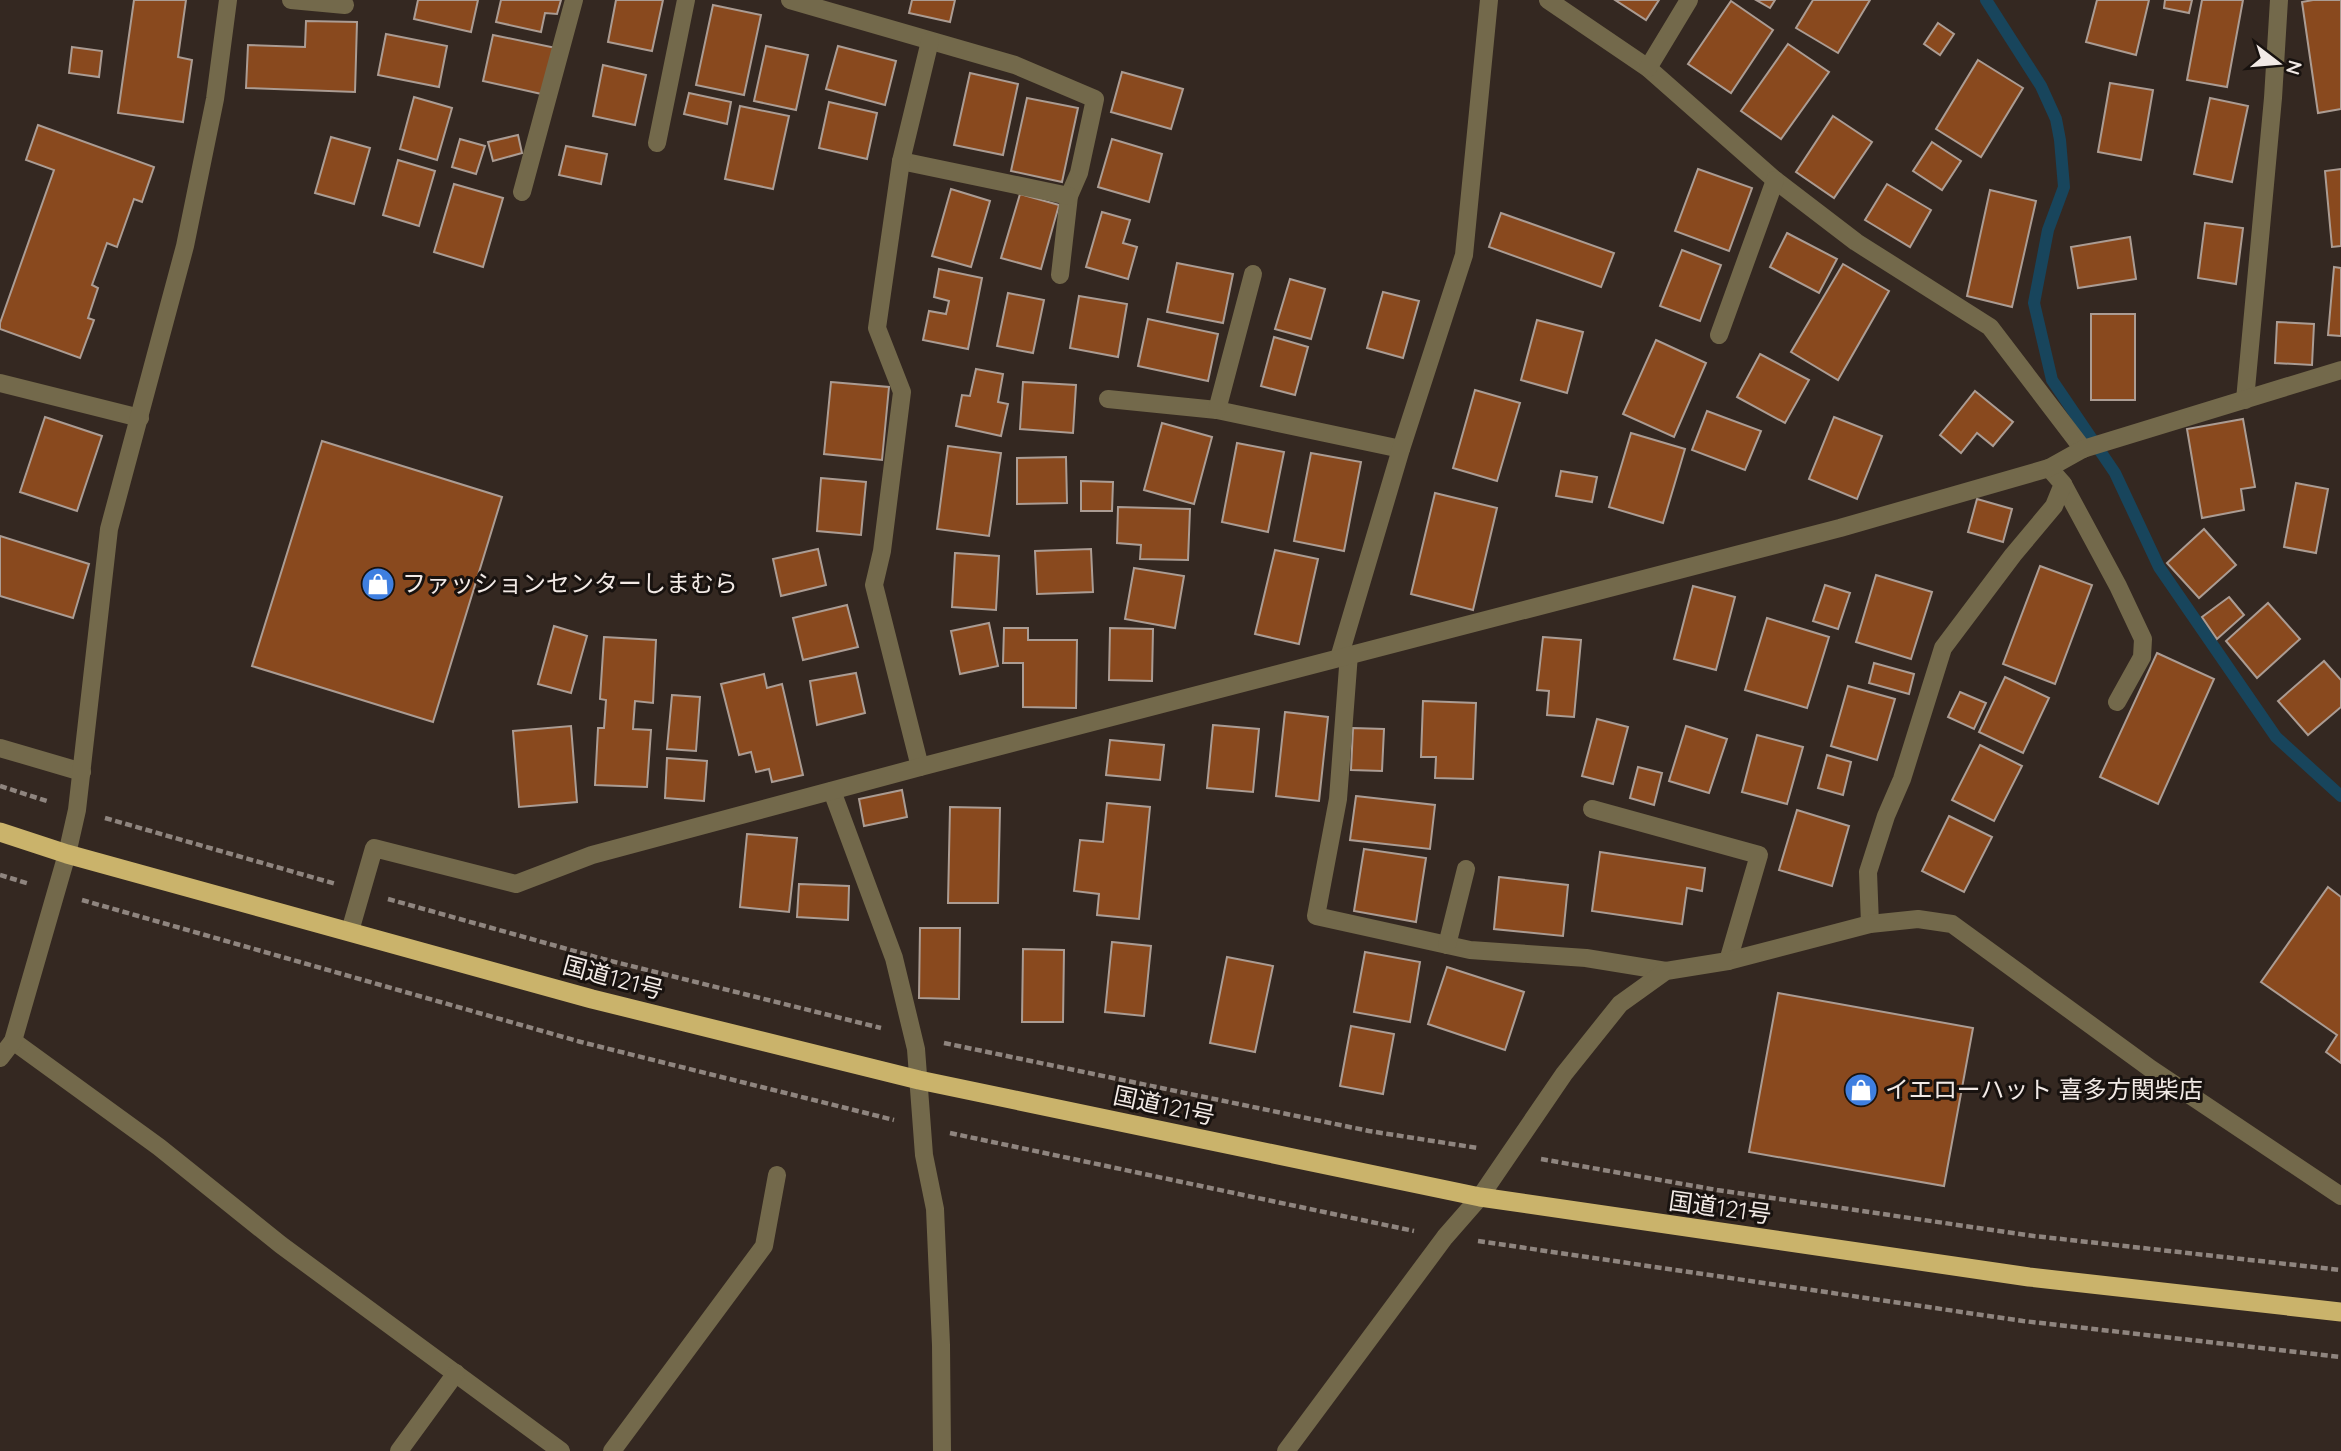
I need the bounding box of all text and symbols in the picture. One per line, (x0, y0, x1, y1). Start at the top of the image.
north arrow (2243, 28, 2313, 98)
text: N (2281, 58, 2308, 78)
shop icon: ファッションセンターしまむら (359, 565, 397, 603)
place label: ファッションセンターしまむら (402, 568, 738, 598)
street label: 国道121号 (560, 949, 667, 1005)
shop icon: イエローハット 喜多方関柴店 (1842, 1071, 1880, 1109)
place label: イエローハット 喜多方関柴店 (1885, 1074, 2203, 1104)
street label: 国道121号 (1111, 1080, 1218, 1130)
street label: 国道121号 (1667, 1185, 1773, 1229)

